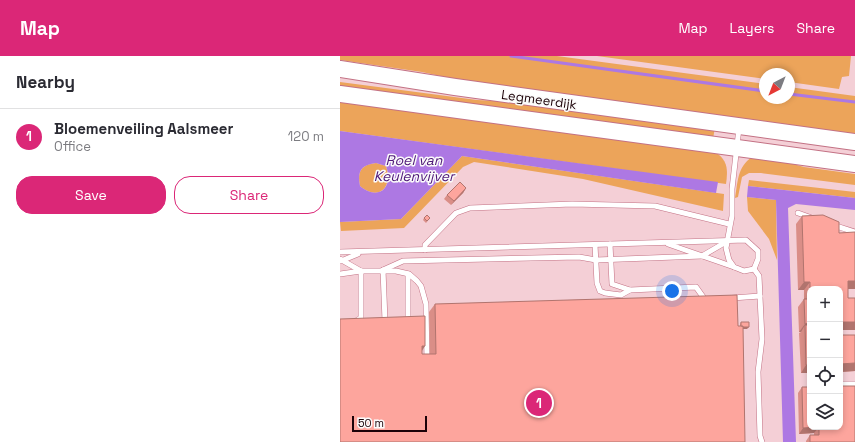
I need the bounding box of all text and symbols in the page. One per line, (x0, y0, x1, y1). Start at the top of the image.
text: Map (20, 16, 60, 41)
text: Map (678, 19, 708, 37)
text: Layers (730, 19, 774, 37)
text: Share (796, 19, 835, 37)
north arrow (759, 68, 795, 104)
text: Nearby (16, 71, 75, 93)
street label: Legmeerdijk (500, 86, 578, 113)
text: Bloemenveiling Aalsmeer (54, 119, 233, 138)
text: 1 (26, 128, 32, 145)
text: 120 m (288, 128, 324, 145)
text: Office (54, 138, 91, 155)
water label: Roel van Keulenvijver (374, 151, 456, 185)
button: Save (16, 176, 166, 214)
button: Share (174, 176, 324, 214)
your location (662, 281, 682, 301)
map controls (807, 286, 843, 430)
button: + (807, 286, 843, 322)
button: − (807, 322, 843, 358)
button: locate (807, 358, 843, 394)
pin: 1 (526, 388, 552, 418)
button: layers (807, 394, 843, 430)
scale bar (352, 414, 427, 433)
text: 50 m (358, 416, 384, 430)

